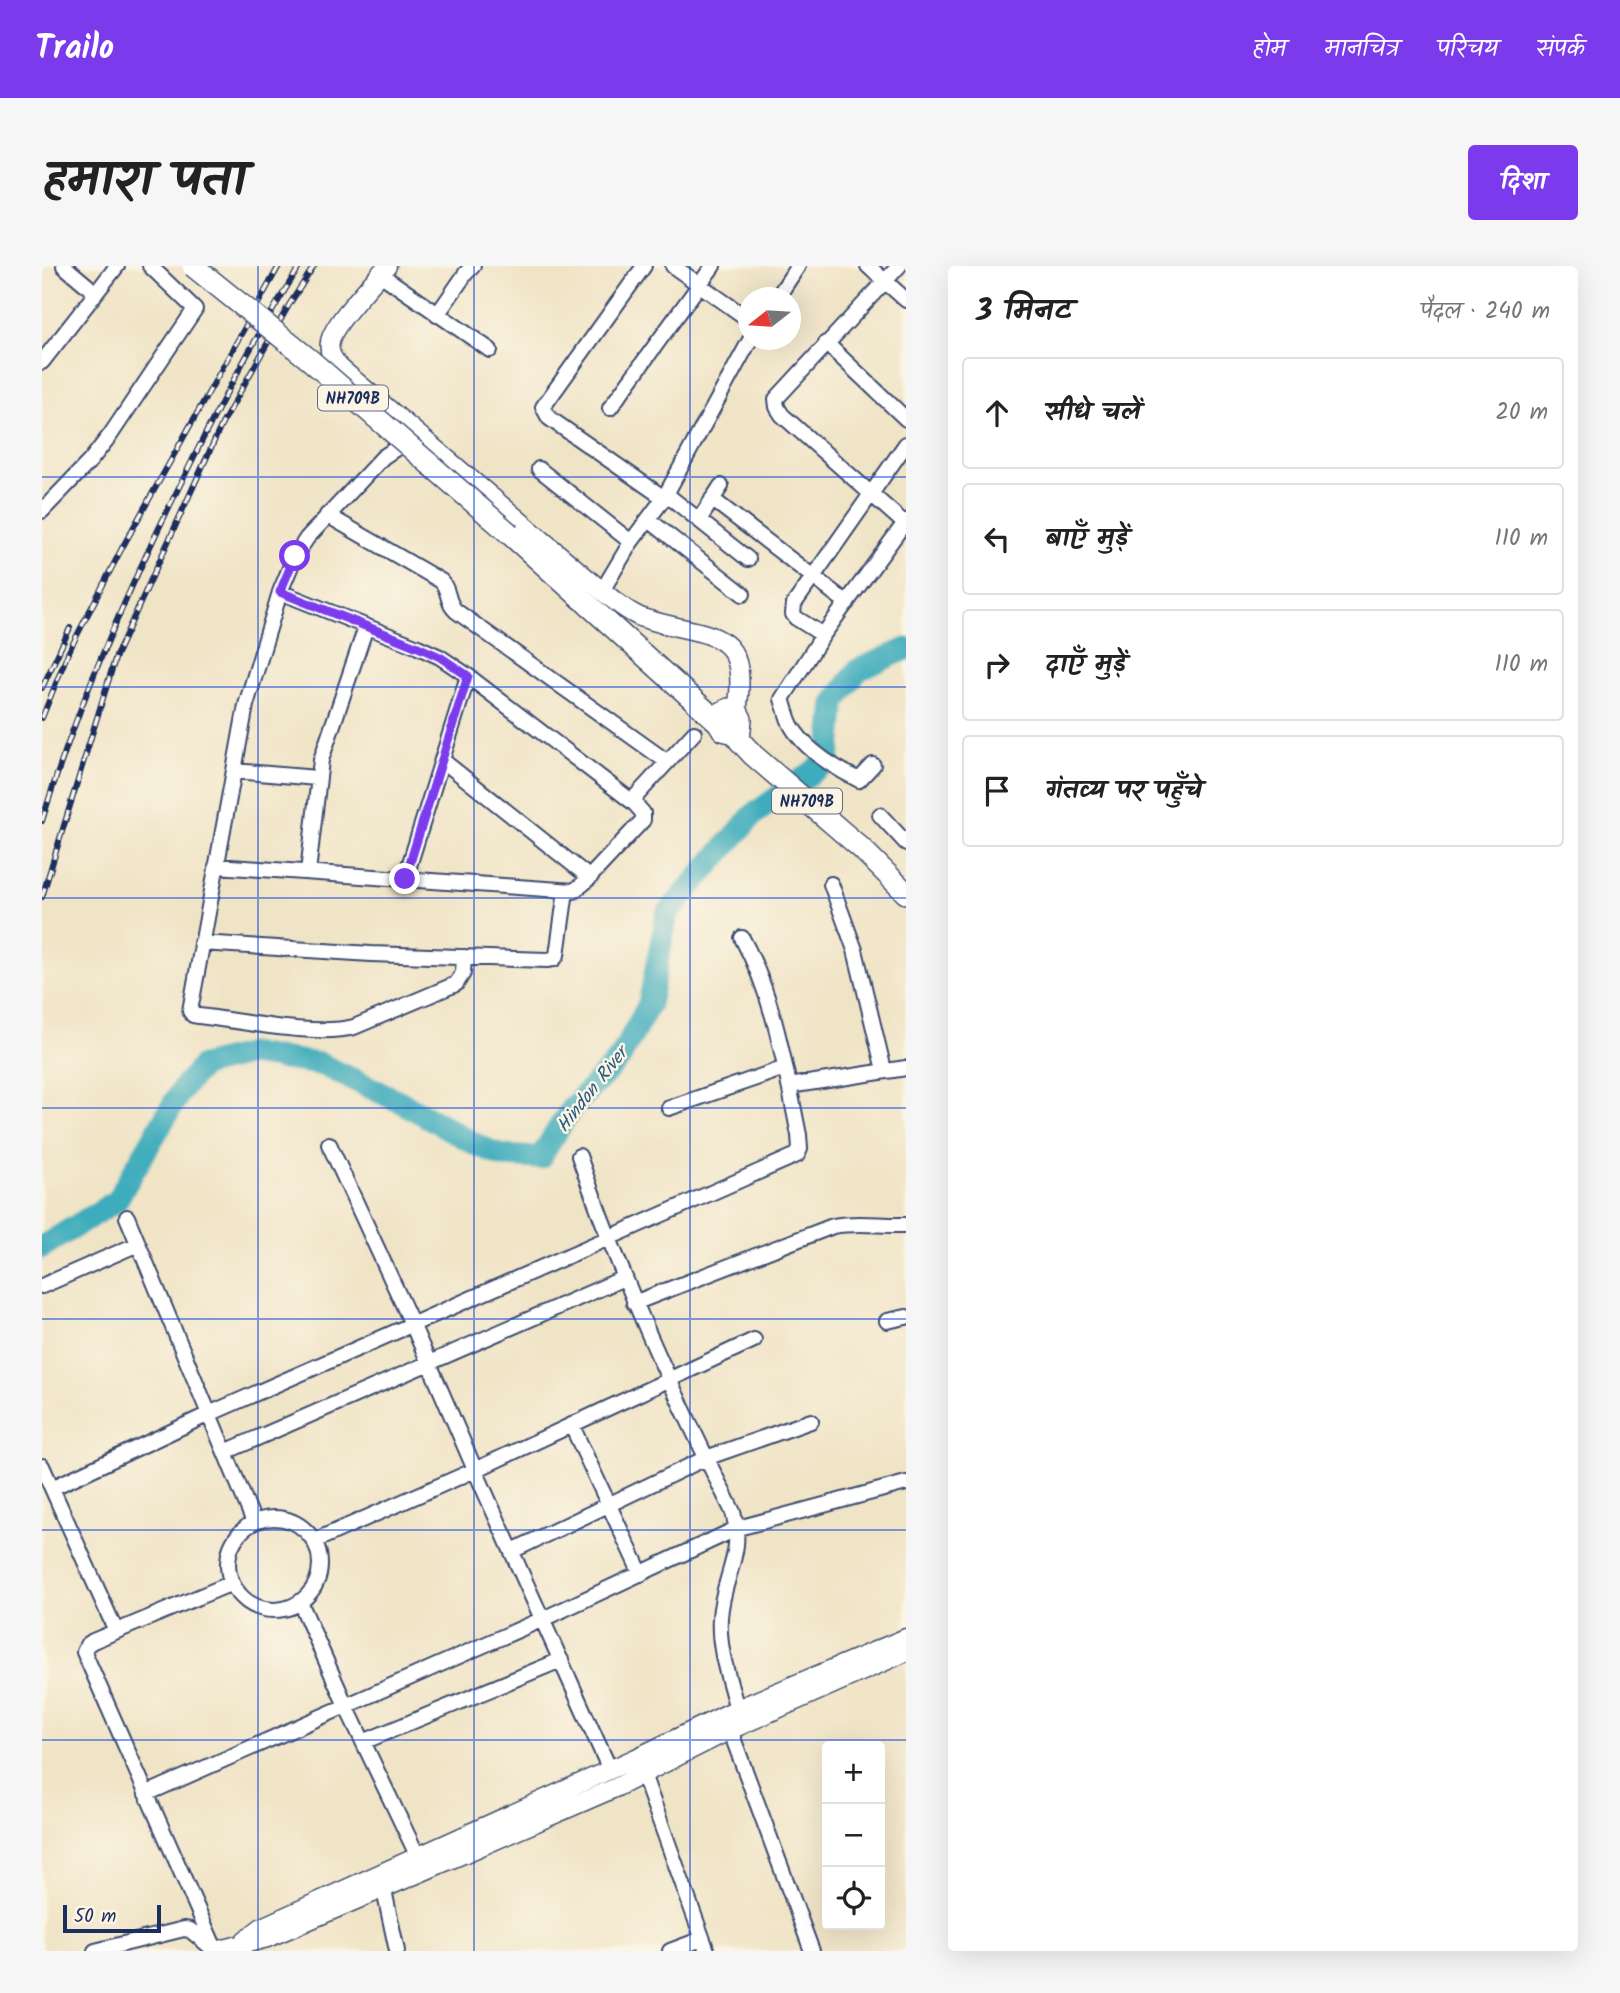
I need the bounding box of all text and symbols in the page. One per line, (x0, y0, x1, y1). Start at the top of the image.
text: Trailo (35, 23, 114, 76)
text: होम (1253, 30, 1286, 69)
text: मानचित्र (1324, 30, 1399, 69)
text: परिचय (1437, 30, 1498, 69)
text: संपर्क (1536, 30, 1585, 69)
text: हमारा पता (42, 143, 246, 221)
button: दिशा (1468, 145, 1578, 220)
north arrow (738, 287, 801, 350)
text: 3 मिनट (976, 288, 1072, 336)
text: पैदल · 240 m (1420, 294, 1550, 330)
road number: NH709B (318, 386, 388, 410)
text: सीधे चलें (1045, 392, 1141, 434)
icon: ahead (978, 394, 1016, 432)
text: 20 m (1496, 395, 1548, 431)
text: बाएँ मुड़ें (1045, 518, 1128, 560)
icon: left (978, 520, 1016, 558)
text: 110 m (1495, 521, 1548, 557)
route start (279, 540, 310, 571)
text: दाएँ मुड़ें (1045, 644, 1126, 686)
icon: right (978, 646, 1016, 684)
text: 110 m (1495, 647, 1548, 683)
text: गंतव्य पर पहुँचे (1045, 770, 1202, 812)
icon: arrive (978, 772, 1016, 810)
road number: NH709B (772, 788, 842, 814)
route end (389, 863, 420, 894)
water label: Hindon River (549, 1038, 638, 1140)
map controls (822, 1741, 885, 1930)
button: + (822, 1741, 885, 1804)
button: − (822, 1804, 885, 1867)
button: locate (822, 1867, 885, 1930)
scale bar (63, 1902, 161, 1934)
text: 50 m (74, 1902, 116, 1932)

